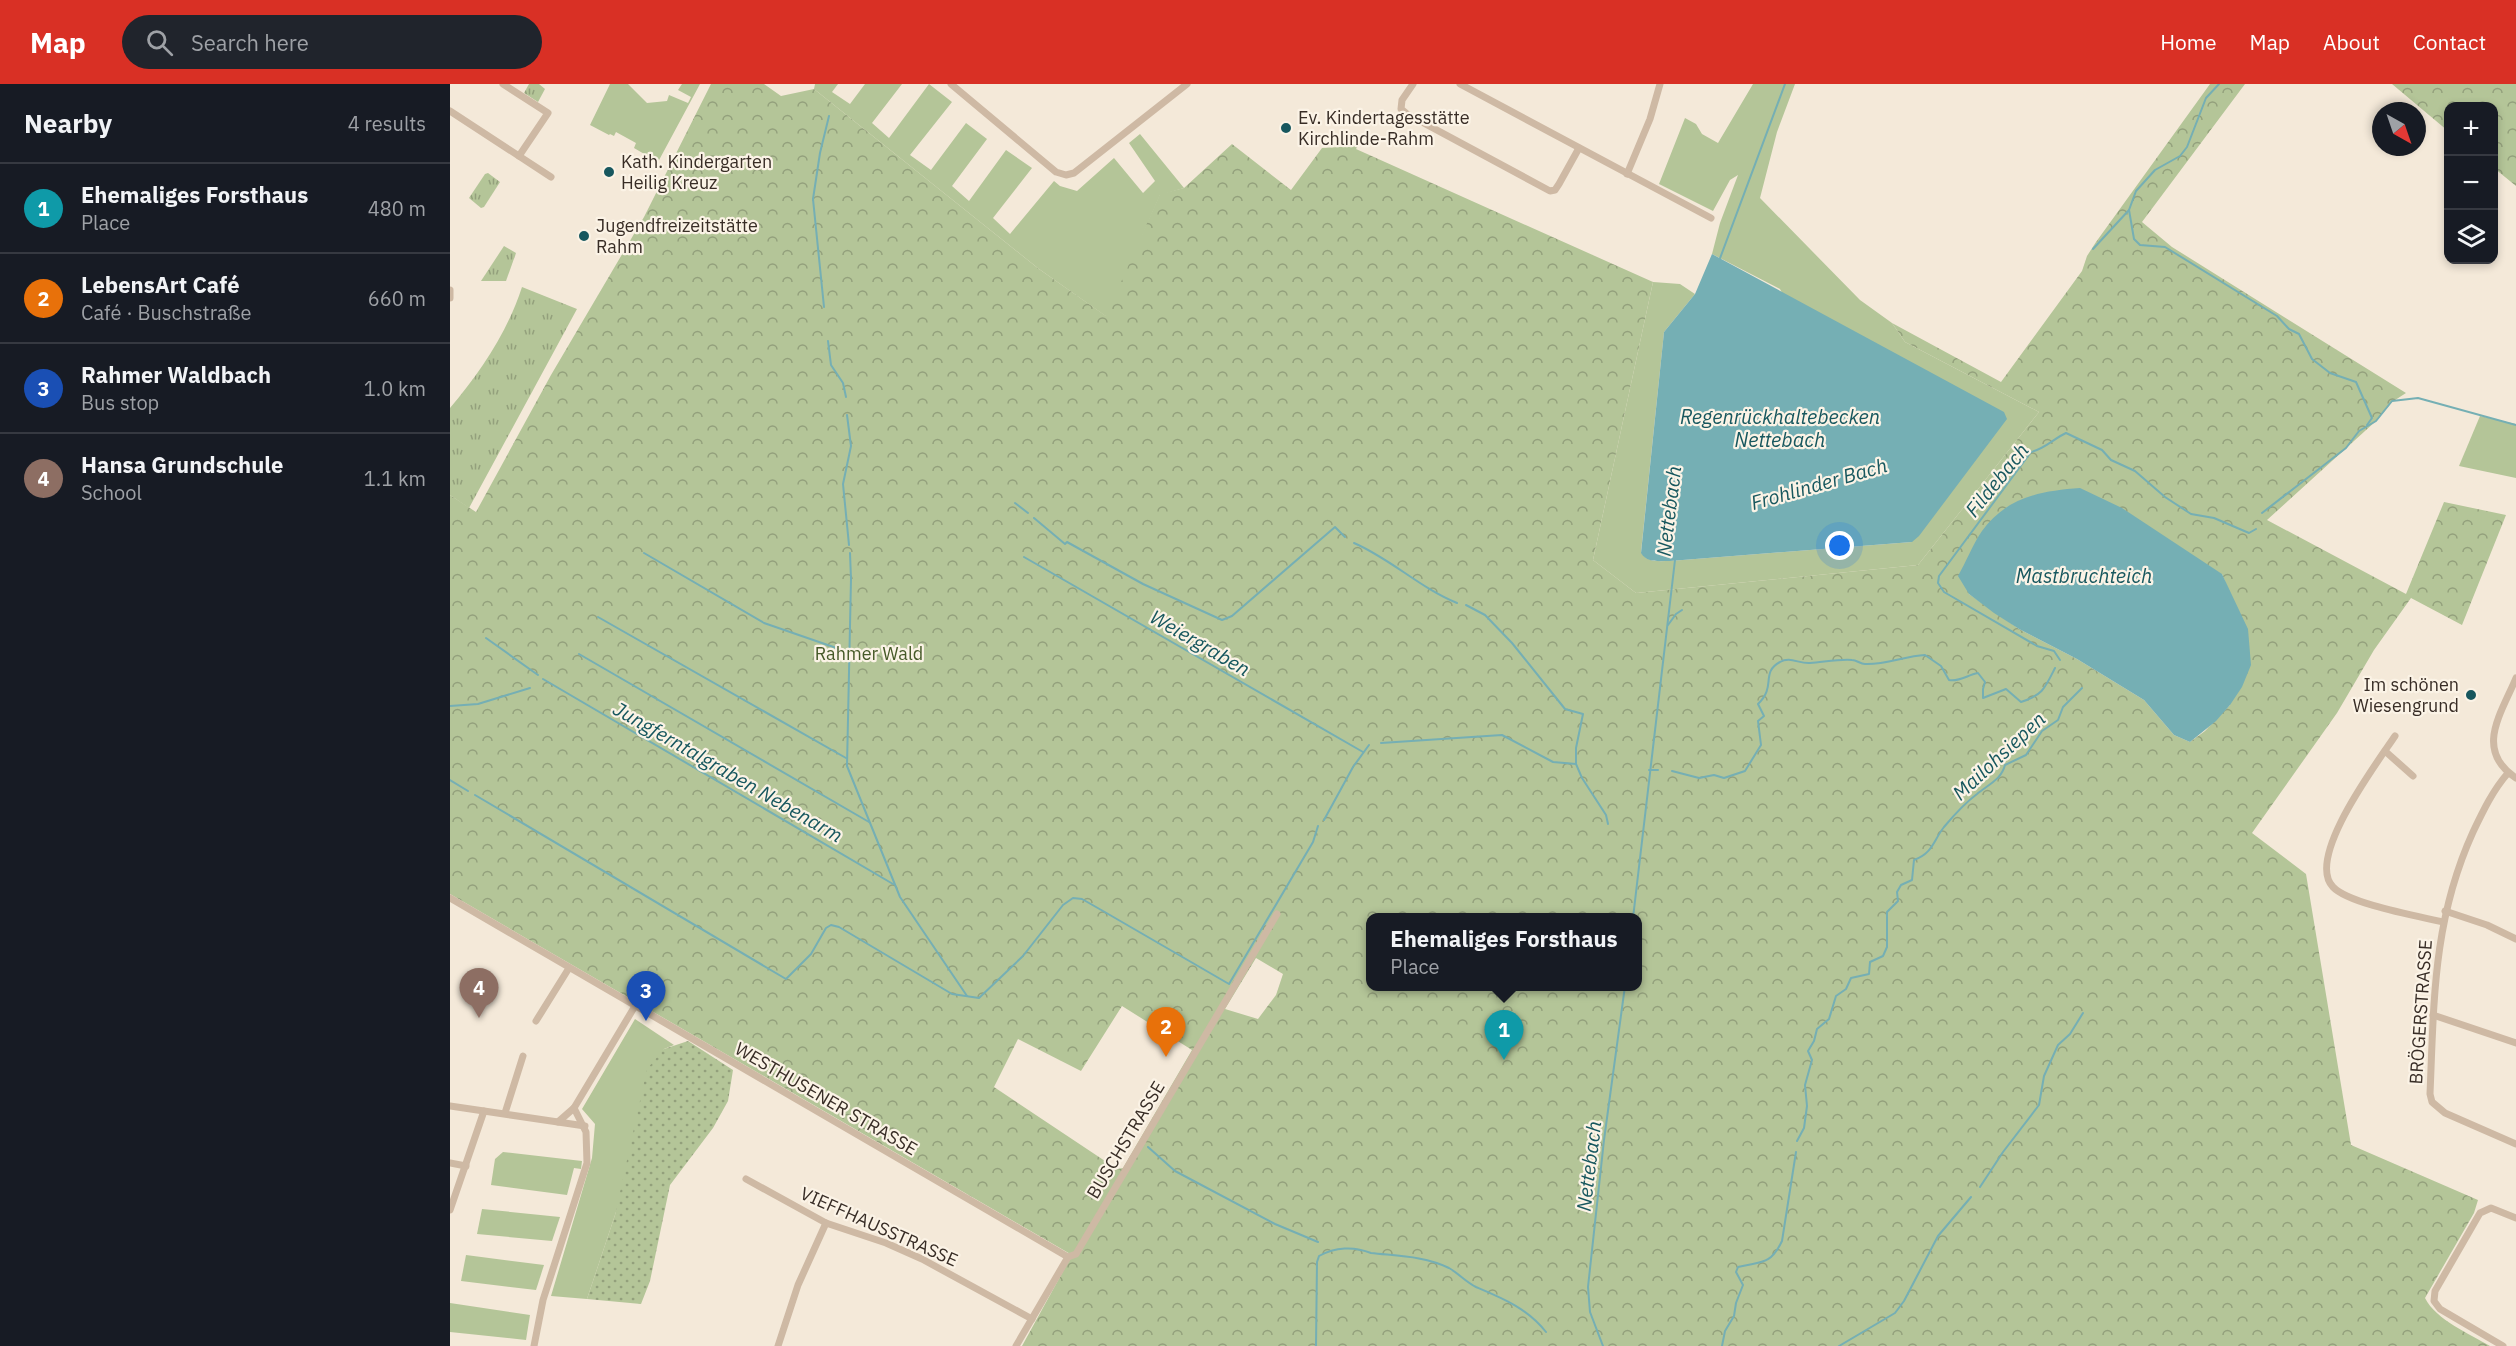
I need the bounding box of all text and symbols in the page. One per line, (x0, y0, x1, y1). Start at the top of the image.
search box (122, 15, 542, 69)
text: Map (30, 24, 86, 61)
icon: search (143, 26, 176, 59)
text: Search here (191, 28, 309, 57)
text: Home (2160, 28, 2217, 56)
text: Map (2250, 28, 2290, 56)
text: About (2323, 28, 2380, 56)
text: Contact (2413, 28, 2486, 56)
north arrow (2372, 102, 2426, 156)
map controls (2444, 102, 2498, 264)
button: + (2444, 102, 2498, 156)
text: Nearby (24, 106, 112, 140)
place label: Ev. Kindertagesstätte Kirchlinde-Rahm (1298, 106, 1470, 150)
text: 4 results (348, 110, 426, 137)
marker: Ev. Kindertagesstätte Kirchlinde-Rahm (1279, 121, 1293, 135)
place label: Kath. Kindergarten Heilig Kreuz (621, 150, 772, 194)
button: − (2444, 156, 2498, 210)
marker: Kath. Kindergarten Heilig Kreuz (602, 165, 616, 179)
text: Ehemaliges Forsthaus (81, 180, 308, 209)
text: 1 (38, 195, 50, 222)
text: 480 m (368, 195, 426, 222)
text: Place (81, 209, 130, 236)
button: layers (2444, 210, 2498, 264)
place label: Jugendfreizeitstätte Rahm (596, 214, 758, 258)
marker: Jugendfreizeitstätte Rahm (577, 229, 591, 243)
text: LebensArt Café (81, 270, 240, 299)
text: 2 (38, 285, 50, 312)
text: 660 m (368, 285, 426, 312)
text: Café · Buschstraße (81, 299, 251, 326)
text: Rahmer Waldbach (81, 360, 271, 389)
text: 3 (38, 375, 50, 402)
text: 1.0 km (364, 375, 426, 402)
text: Bus stop (81, 389, 159, 416)
water label: Regenrückhaltebecken Nettebach (1680, 403, 1880, 453)
water label: Fildebach (1959, 437, 2035, 522)
text: Hansa Grundschule (81, 450, 283, 479)
water label: Frohlinder Bach (1747, 451, 1890, 516)
water label: Nettebach (1650, 464, 1687, 558)
text: 4 (38, 465, 50, 492)
text: 1.1 km (364, 465, 426, 492)
text: School (81, 479, 142, 506)
your location (1825, 531, 1854, 560)
water label: Mastbruchteich (2016, 562, 2152, 589)
water label: Weiergraben (1145, 603, 1255, 682)
park label: Rahmer Wald (815, 642, 923, 665)
place label: Im schönen Wiesengrund (2353, 673, 2459, 717)
marker: Im schönen Wiesengrund (2464, 688, 2478, 702)
water label: Jungferntalgraben Nebenarm (609, 695, 848, 848)
water label: Mailohsiepen (1946, 705, 2051, 806)
popup (1366, 913, 1642, 991)
text: Ehemaliges Forsthaus (1390, 924, 1618, 953)
street label: BRÖGERSTRASSE (2404, 939, 2437, 1085)
text: Place (1390, 953, 1440, 980)
pin: 4 (459, 968, 498, 1018)
pin: 3 (626, 972, 666, 1021)
pin: 2 (1146, 1008, 1186, 1057)
pin: 1 (1484, 1010, 1524, 1060)
street label: WESTHUSENER STRASSE (731, 1037, 922, 1160)
street label: BUSCHSTRASSE (1081, 1077, 1170, 1203)
water label: Nettebach (1570, 1119, 1607, 1213)
street label: VIEFFHAUSSTRASSE (797, 1181, 962, 1272)

